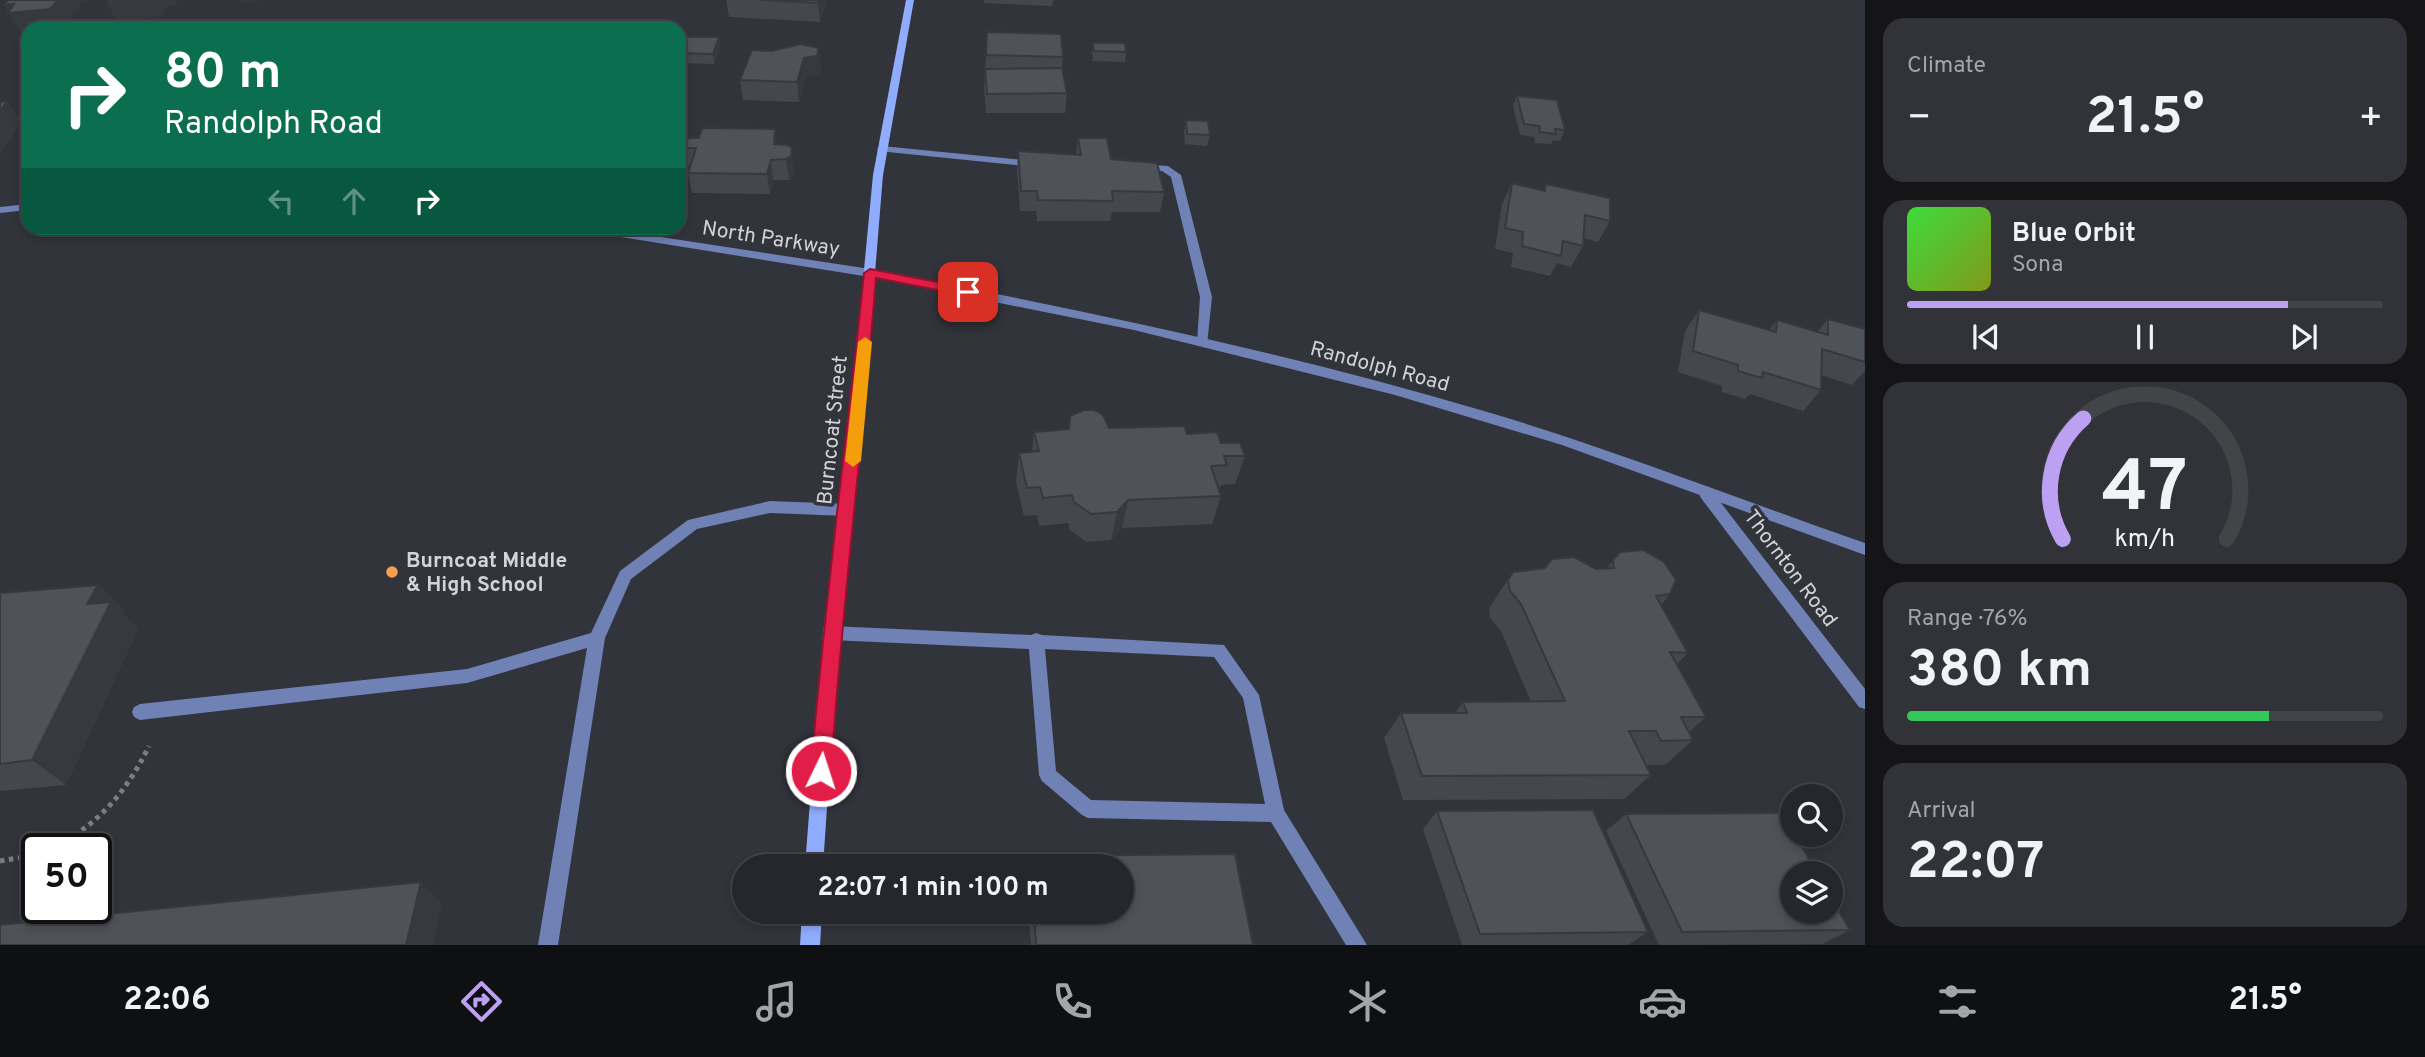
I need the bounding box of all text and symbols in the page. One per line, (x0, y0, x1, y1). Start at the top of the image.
text: 80 m (164, 44, 281, 106)
icon: right (49, 49, 140, 140)
text: Climate (1907, 52, 1986, 81)
text: 21.5° (2086, 86, 2204, 152)
text: − (1907, 95, 1932, 144)
text: + (2358, 95, 2383, 144)
text: Randolph Road (164, 105, 383, 145)
icon: left (262, 182, 300, 220)
icon: ahead (335, 182, 373, 220)
icon: right (408, 182, 446, 220)
street label: North Parkway (700, 215, 842, 264)
text: Blue Orbit (2012, 218, 2136, 251)
text: Sona (2012, 251, 2063, 280)
pin (938, 262, 998, 322)
icon: arrive (949, 273, 987, 311)
icon: previous (1967, 318, 2005, 356)
icon: pause (2126, 318, 2164, 356)
icon: next (2285, 318, 2323, 356)
street label: Randolph Road (1307, 336, 1452, 399)
street label: Burncoat Street (812, 354, 855, 506)
text: 47 (2102, 445, 2188, 537)
street label: Thornton Road (1737, 505, 1843, 633)
text: km/h (2115, 523, 2175, 555)
place label: Burncoat Middle & High School (406, 548, 567, 599)
marker: Burncoat Middle & High School (384, 564, 400, 580)
text: Range · 76% (1907, 605, 2027, 634)
text: 380 km (1907, 639, 2092, 705)
position arrow (784, 734, 858, 808)
map controls (1780, 784, 1843, 924)
button: search (1780, 784, 1843, 847)
text: Arrival (1907, 797, 1976, 826)
text: 22:07 (1907, 831, 2044, 897)
speed limit sign: 50 (21, 833, 112, 924)
button: layers (1780, 861, 1843, 924)
text: 22:07 · 1 min · 100 m (817, 872, 1049, 905)
icon: directions (457, 977, 506, 1026)
icon: music (752, 977, 801, 1026)
icon: phone (1048, 977, 1097, 1026)
icon: climate (1343, 977, 1392, 1026)
icon: car (1638, 977, 1687, 1026)
icon: filters (1933, 977, 1982, 1026)
text: 22:06 (123, 981, 211, 1021)
text: 21.5° (2229, 981, 2302, 1021)

